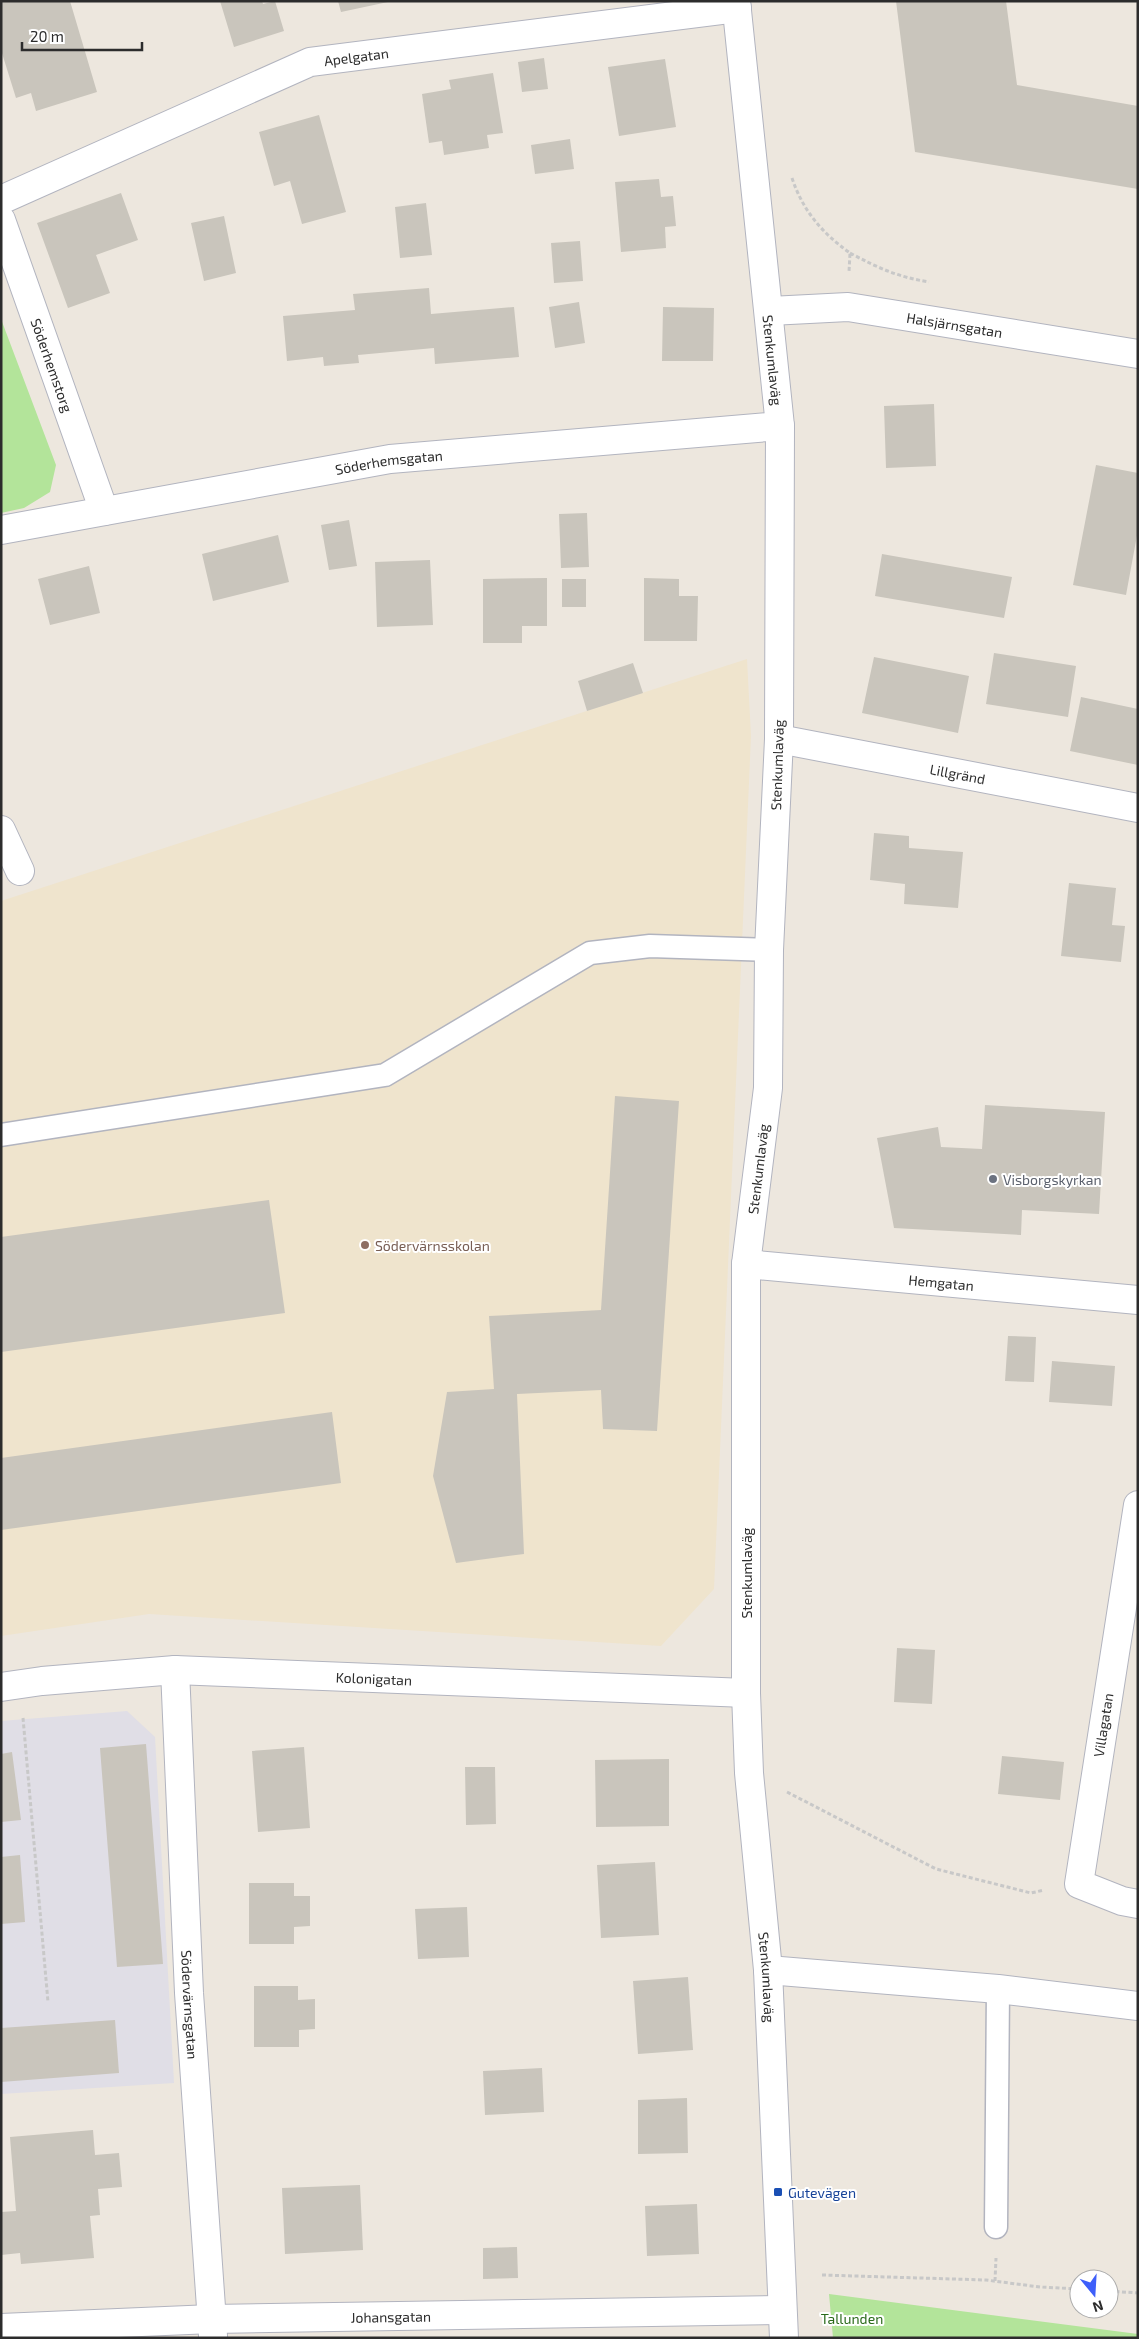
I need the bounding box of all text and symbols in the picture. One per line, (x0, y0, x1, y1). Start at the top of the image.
scale bar (22, 20, 142, 52)
text: 20 m (30, 27, 64, 45)
street label: Apelgatan (323, 44, 390, 69)
street label: Halsjärnsgatan (905, 308, 1004, 340)
street label: Stenkumlaväg (760, 314, 786, 406)
street label: Söderhemstorg (28, 316, 77, 415)
street label: Söderhemsgatan (334, 446, 443, 477)
street label: Stenkumlaväg (767, 719, 787, 811)
street label: Lillgränd (928, 760, 987, 787)
street label: Stenkumlaväg (744, 1123, 772, 1215)
place label: Visborgskyrkan (1003, 1171, 1102, 1188)
marker: Visborgskyrkan (987, 1173, 999, 1185)
place label: Södervärnsskolan (375, 1237, 490, 1254)
marker: Södervärnsskolan (359, 1239, 371, 1251)
street label: Hemgatan (908, 1270, 975, 1293)
street label: Stenkumlaväg (738, 1527, 755, 1618)
street label: Kolonigatan (335, 1668, 412, 1688)
street label: Villagatan (1090, 1692, 1116, 1758)
street label: Stenkumlaväg (756, 1931, 779, 2023)
street label: Södervärnsgatan (179, 1950, 202, 2060)
place label: Gutevägen (788, 2184, 856, 2201)
marker: Gutevägen (772, 2186, 784, 2198)
north arrow (1069, 2269, 1119, 2319)
text: N (1091, 2297, 1106, 2316)
street label: Johansgatan (350, 2307, 431, 2325)
park label: Tallunden (821, 2310, 883, 2327)

